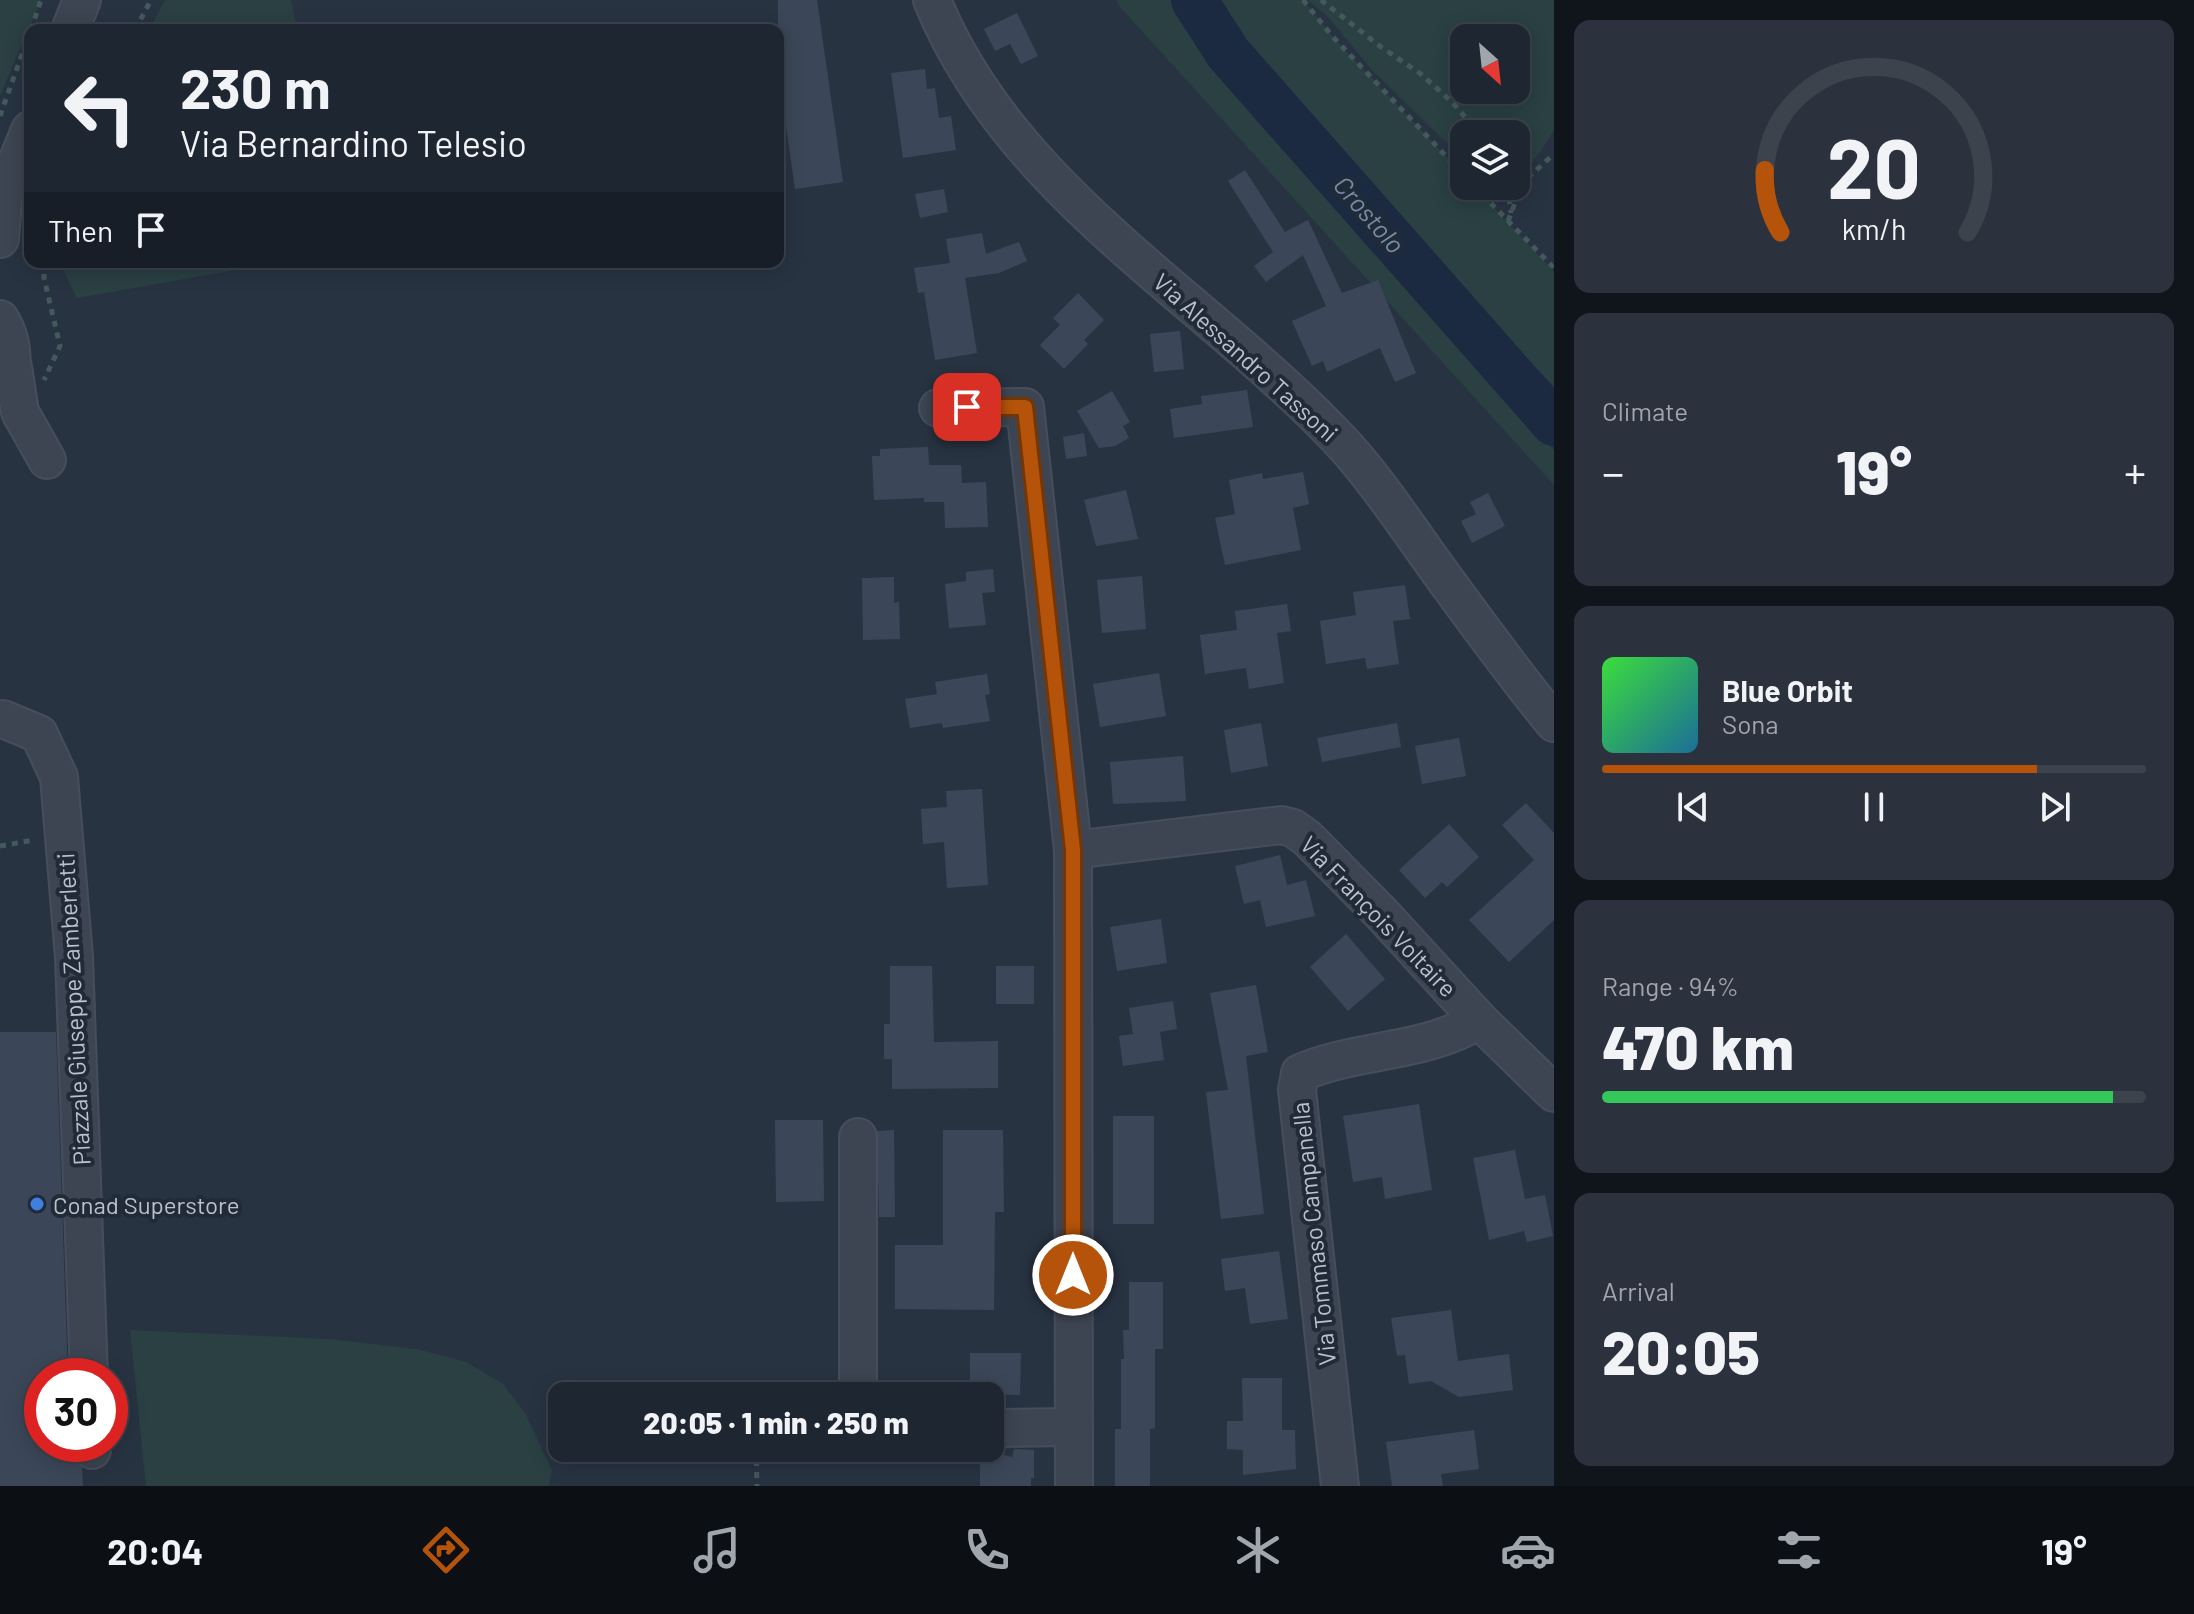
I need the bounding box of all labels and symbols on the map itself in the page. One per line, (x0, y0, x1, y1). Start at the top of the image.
north arrow (1450, 24, 1530, 104)
water label: Crostolo (1328, 169, 1412, 259)
street label: Via Alessandro Tassoni (1148, 267, 1344, 447)
pin (933, 373, 1001, 441)
street label: Via François Voltaire (1295, 830, 1463, 1002)
street label: Piazzale Giuseppe Zamberletti (50, 852, 96, 1166)
street label: Via Tommaso Campanella (1285, 1101, 1341, 1367)
place label: Conad Superstore (53, 1190, 240, 1219)
marker: Conad Superstore (28, 1195, 46, 1213)
position arrow (1031, 1233, 1115, 1317)
speed limit sign: 30 (24, 1358, 128, 1462)

